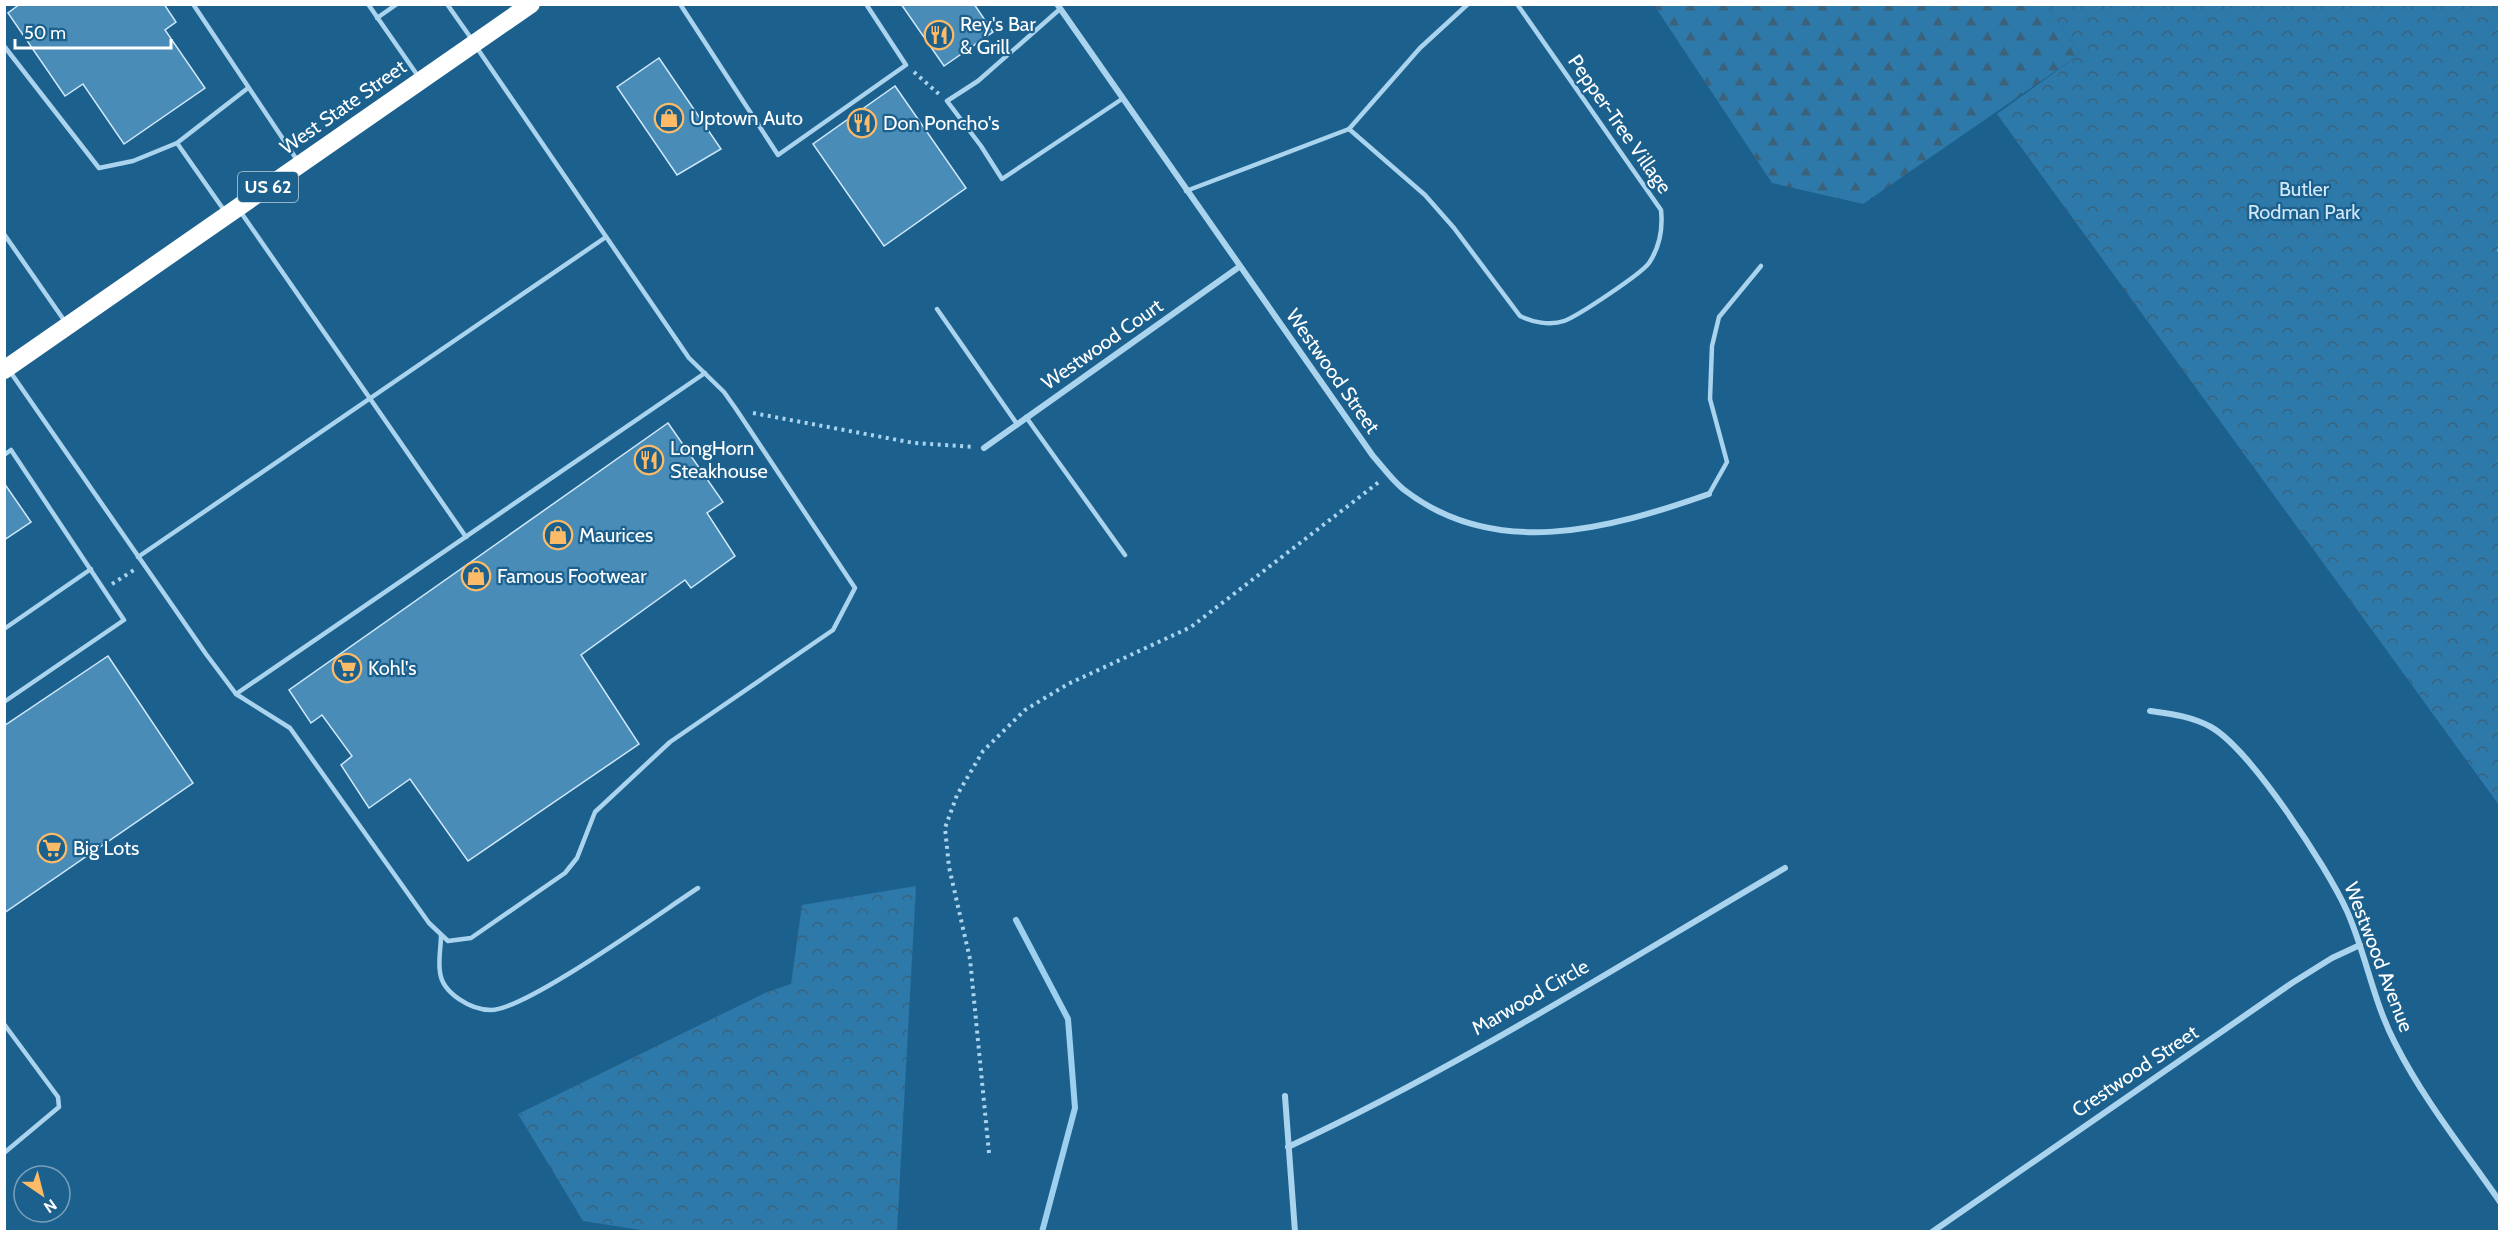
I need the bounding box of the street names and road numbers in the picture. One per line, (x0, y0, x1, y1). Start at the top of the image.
street label: Pepper-Tree Village (1563, 50, 1677, 198)
street label: West State Street (275, 55, 411, 159)
road number: US 62 (238, 172, 298, 202)
street label: Westwood Court (1037, 293, 1167, 395)
street label: Westwood Street (1281, 304, 1385, 438)
street label: Westwood Avenue (2339, 879, 2419, 1035)
street label: Marwood Circle (1467, 954, 1593, 1040)
street label: Crestwood Street (2067, 1020, 2203, 1122)

